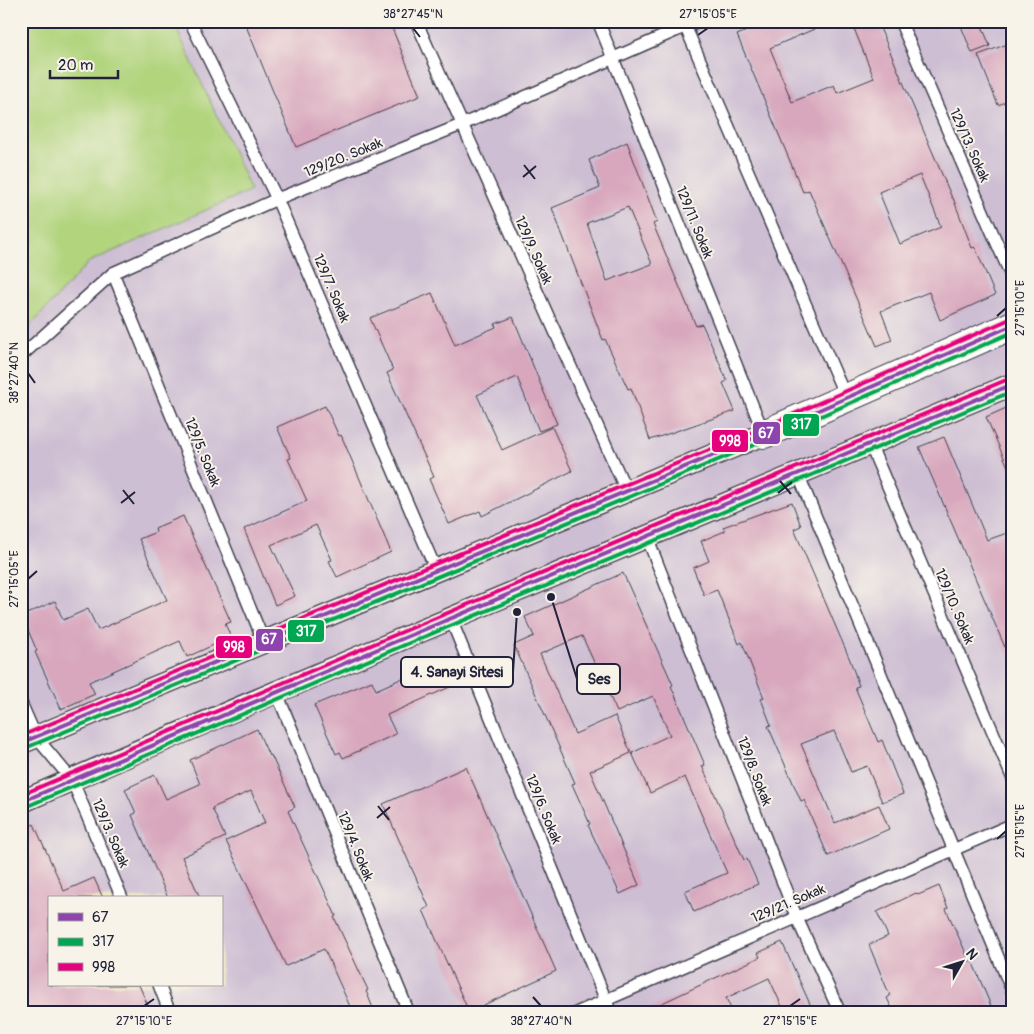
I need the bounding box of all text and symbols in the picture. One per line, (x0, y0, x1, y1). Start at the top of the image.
text: 38°27'45"N (383, 7, 443, 22)
text: 27°15'05"E (679, 7, 737, 22)
scale bar (50, 48, 118, 80)
text: 20 m (58, 56, 93, 75)
street label: 129/13. Sokak (946, 106, 993, 185)
street label: 129/20. Sokak (302, 134, 385, 181)
street label: 129/11. Sokak (672, 184, 717, 261)
street label: 129/9. Sokak (511, 214, 556, 287)
street label: 129/7. Sokak (309, 251, 354, 325)
text: 27°15'10"E (1013, 280, 1028, 336)
text: 38°27'40"N (7, 342, 22, 404)
line badge: 317 (782, 413, 820, 437)
street label: 129/5. Sokak (181, 415, 224, 489)
text: 317 (791, 416, 812, 433)
line badge: 67 (752, 421, 781, 445)
text: 67 (758, 425, 774, 442)
line badge: 998 (711, 429, 749, 453)
text: 998 (719, 433, 741, 450)
text: 27°15'05"E (7, 550, 22, 608)
street label: 129/10. Sokak (931, 566, 978, 647)
line badge: 317 (287, 619, 325, 643)
text: 317 (296, 623, 317, 640)
line badge: 67 (255, 628, 284, 652)
text: 67 (261, 631, 277, 648)
line badge: 998 (215, 635, 253, 659)
text: 998 (223, 639, 245, 656)
callout: 4. Sanayi Sitesi (401, 657, 513, 687)
text: 4. Sanayi Sitesi (411, 663, 504, 682)
callout: Ses (577, 664, 620, 694)
text: Ses (588, 670, 611, 689)
street label: 129/8. Sokak (734, 734, 776, 808)
street label: 129/6. Sokak (522, 772, 565, 847)
street label: 129/3. Sokak (88, 796, 133, 870)
text: 27°15'15"E (1013, 804, 1028, 858)
street label: 129/4. Sokak (334, 809, 377, 884)
street label: 129/21. Sokak (749, 880, 828, 927)
legend (48, 896, 222, 986)
text: 67 (92, 908, 109, 927)
text: 317 (92, 932, 114, 951)
north arrow (936, 936, 986, 986)
text: N (962, 945, 981, 963)
text: 998 (92, 958, 115, 977)
text: 27°15'10"E (116, 1014, 172, 1029)
text: 38°27'40"N (510, 1014, 572, 1029)
text: 27°15'15"E (763, 1014, 817, 1029)

